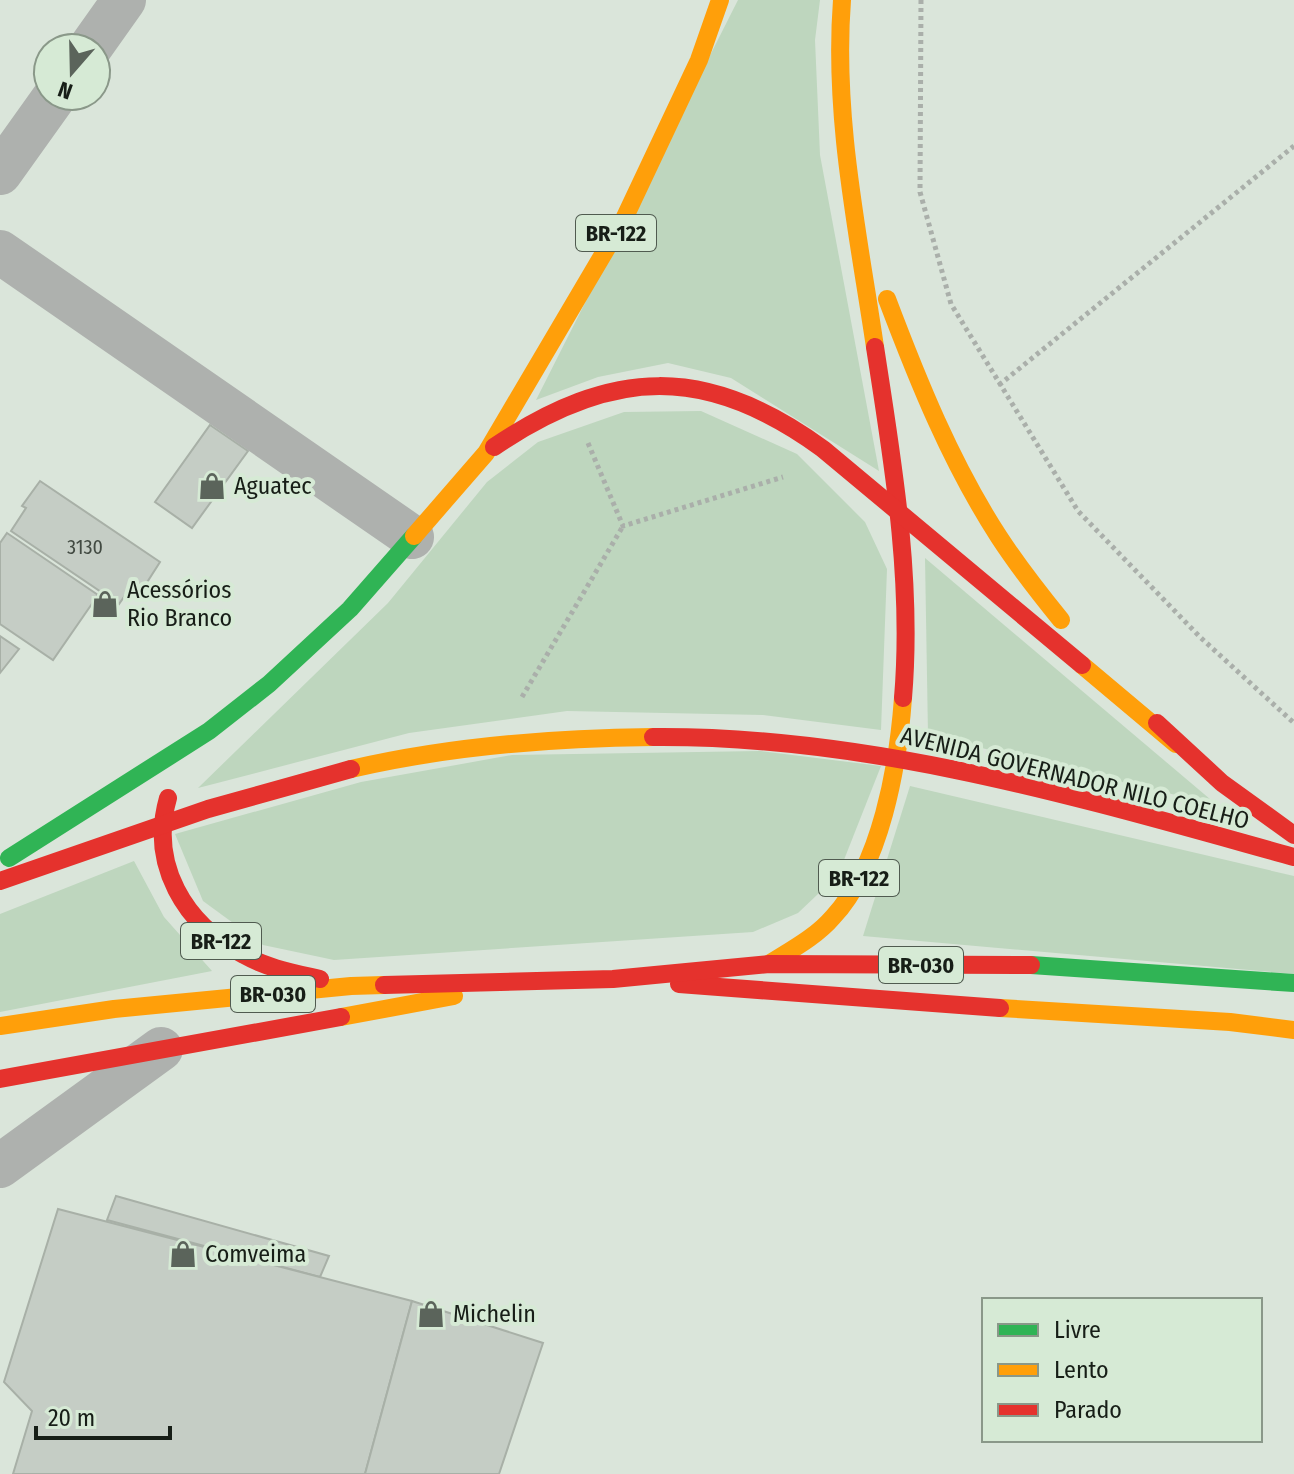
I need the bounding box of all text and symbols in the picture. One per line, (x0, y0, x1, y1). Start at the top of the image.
north arrow (32, 32, 112, 112)
text: N (55, 75, 76, 105)
road number: BR-122 (576, 215, 656, 251)
shop icon: Aguatec (197, 471, 227, 501)
place label: Aguatec (234, 472, 312, 500)
house number: 3130 (67, 535, 103, 559)
place label: Acessórios Rio Branco (127, 576, 232, 632)
shop icon: Acessórios Rio Branco (90, 589, 120, 619)
street label: AVENIDA GOVERNADOR NILO COELHO (898, 721, 1252, 835)
road number: BR-122 (819, 860, 899, 896)
road number: BR-122 (181, 923, 261, 959)
road number: BR-030 (879, 947, 963, 983)
road number: BR-030 (231, 976, 315, 1012)
shop icon: Comveima (168, 1239, 198, 1269)
place label: Comveima (205, 1240, 306, 1268)
legend (982, 1298, 1262, 1442)
shop icon: Michelin (416, 1299, 446, 1329)
place label: Michelin (453, 1300, 536, 1328)
text: Livre (1054, 1316, 1101, 1344)
text: Lento (1054, 1356, 1109, 1384)
scale bar (36, 1390, 170, 1440)
text: Parado (1054, 1396, 1122, 1424)
text: 20 m (48, 1404, 95, 1432)

